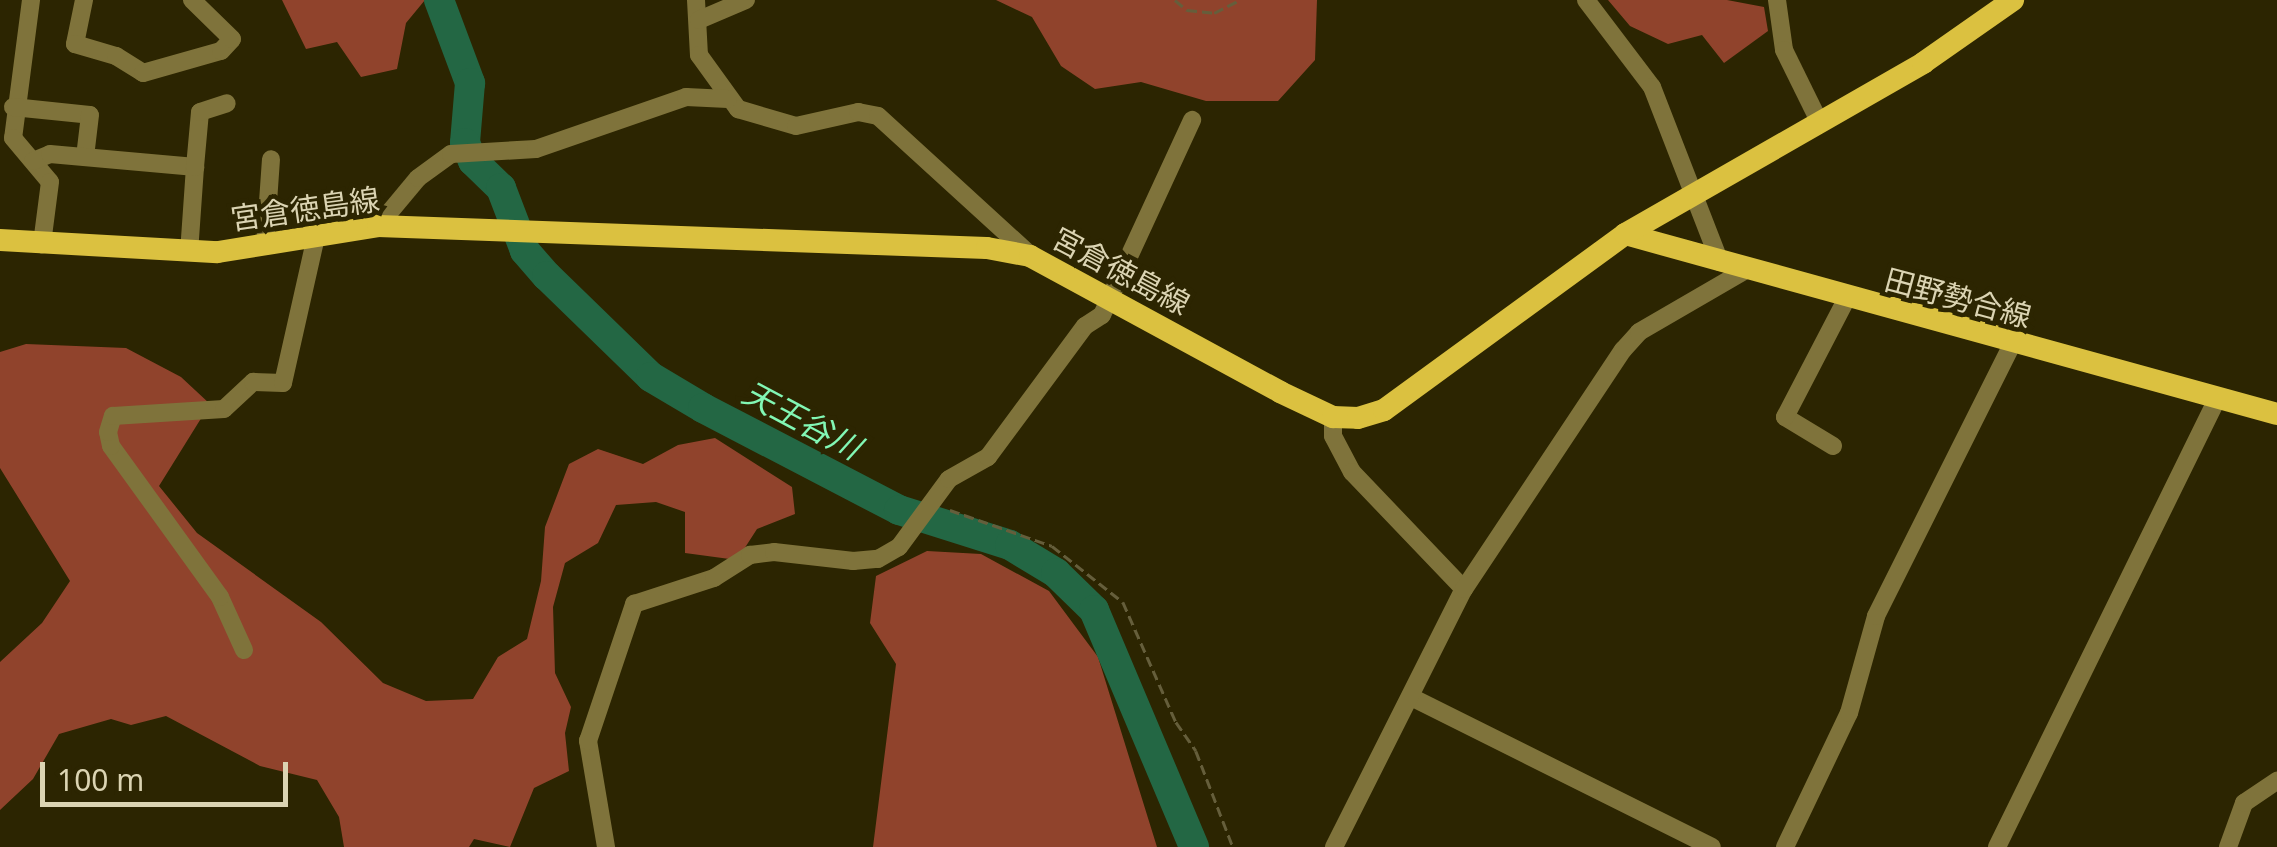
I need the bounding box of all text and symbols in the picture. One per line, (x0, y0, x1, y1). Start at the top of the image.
street label: 宮倉徳島線 (228, 181, 382, 237)
street label: 宮倉徳島線 (1046, 220, 1196, 322)
street label: 田野勢合線 (1881, 261, 2035, 335)
water label: 天王谷川 (736, 373, 868, 467)
scale bar (45, 742, 292, 804)
text: 100 m (57, 759, 144, 800)

